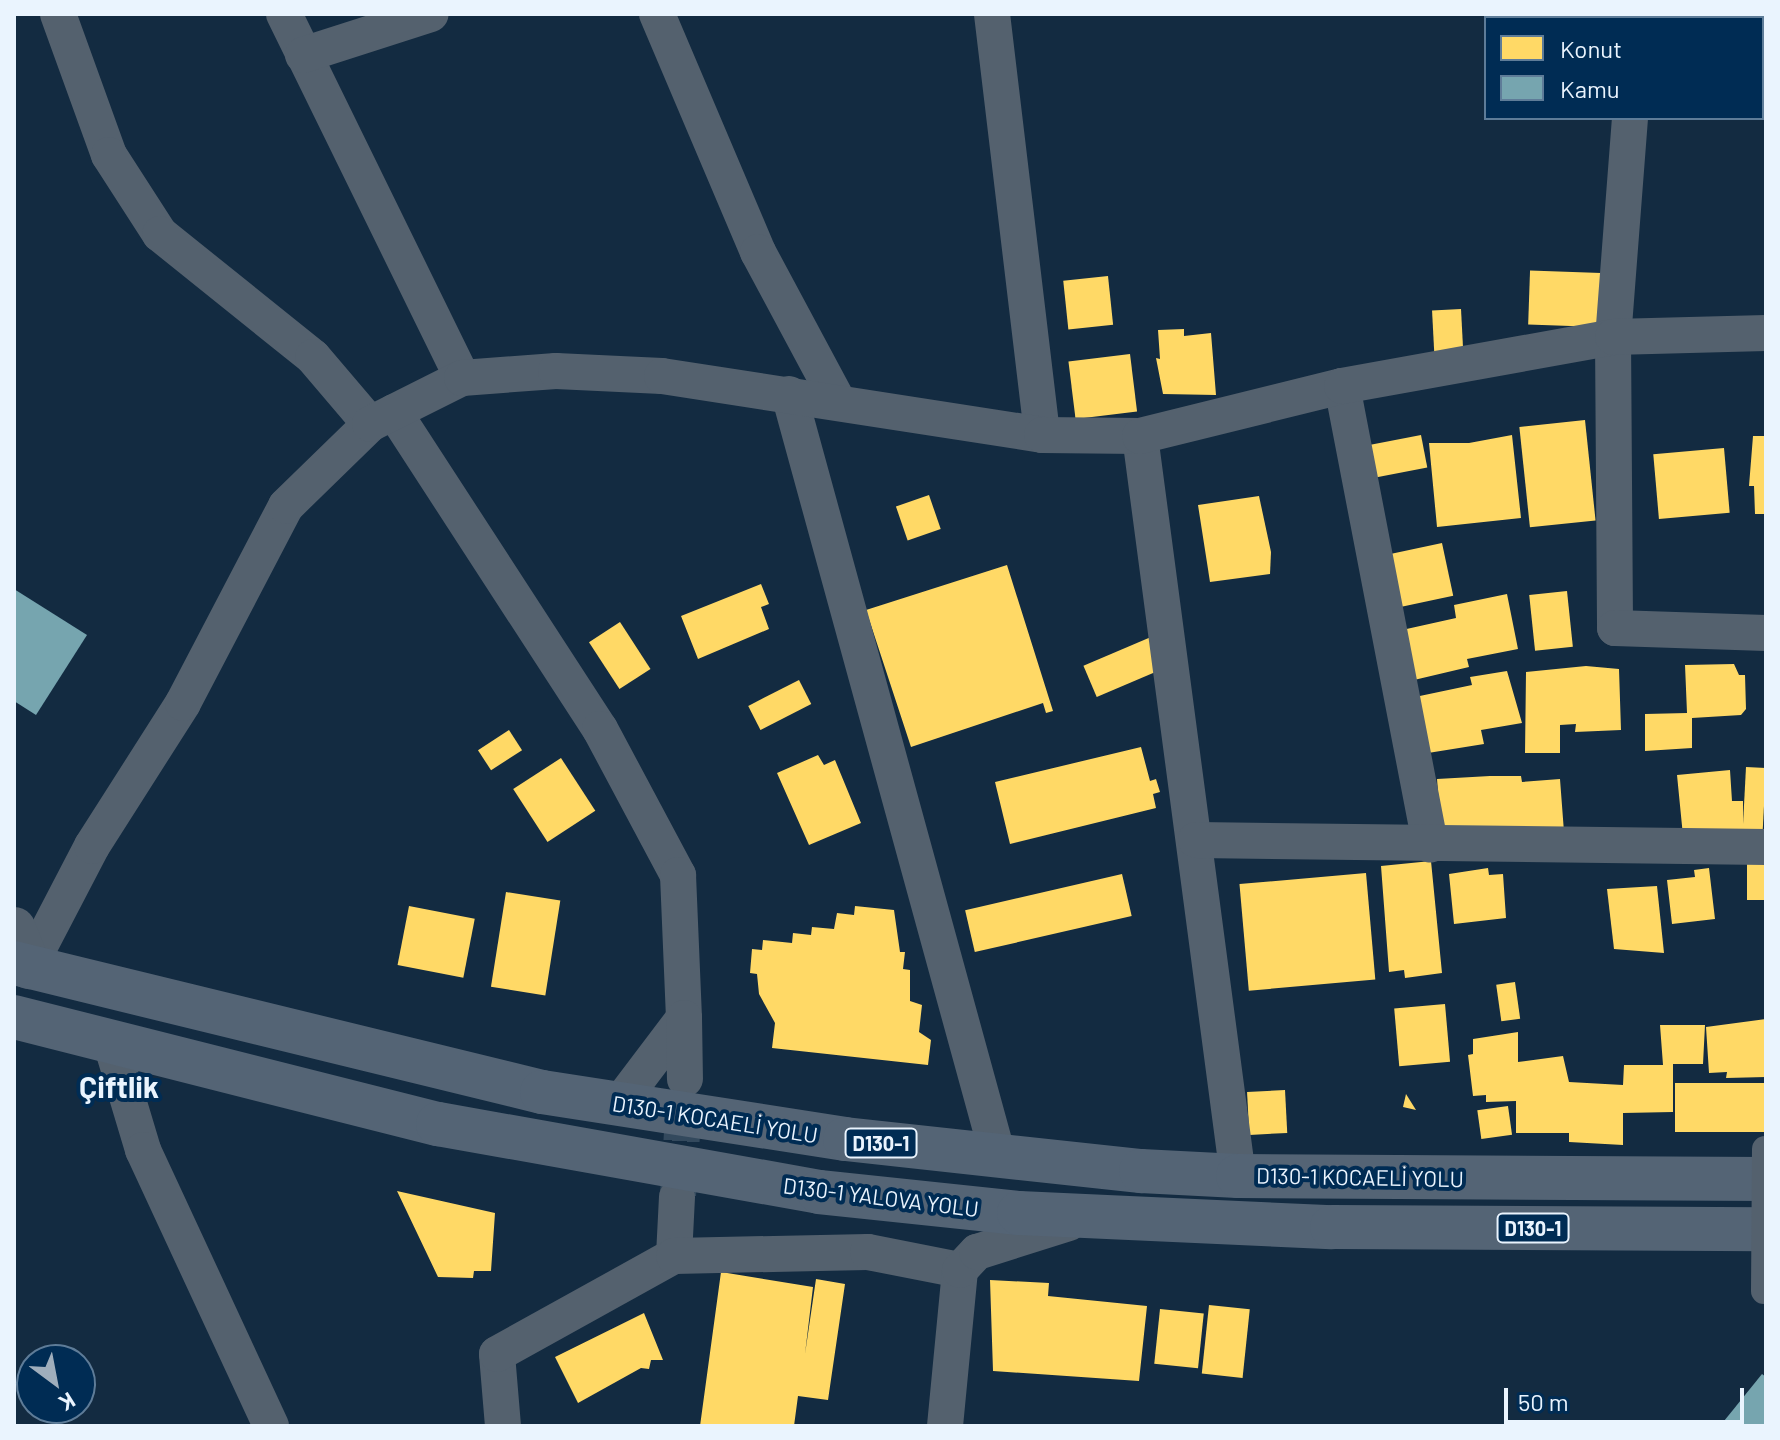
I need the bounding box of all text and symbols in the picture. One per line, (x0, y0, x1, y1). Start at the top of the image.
legend (1484, 16, 1764, 120)
text: Konut (1560, 34, 1622, 63)
text: Kamu (1560, 74, 1620, 103)
district label: Çiftlik (79, 1068, 159, 1104)
street label: D130-1 KOCAELİ YOLU (610, 1090, 820, 1148)
road number: D130-1 (843, 1127, 919, 1159)
street label: D130-1 KOCAELİ YOLU (1256, 1162, 1464, 1192)
street label: D130-1 YALOVA YOLU (782, 1172, 980, 1222)
road number: D130-1 (1495, 1212, 1571, 1244)
north arrow (16, 1344, 96, 1424)
scale bar (1508, 1372, 1748, 1422)
text: 50 m (1518, 1387, 1569, 1416)
text: K (55, 1388, 80, 1417)

